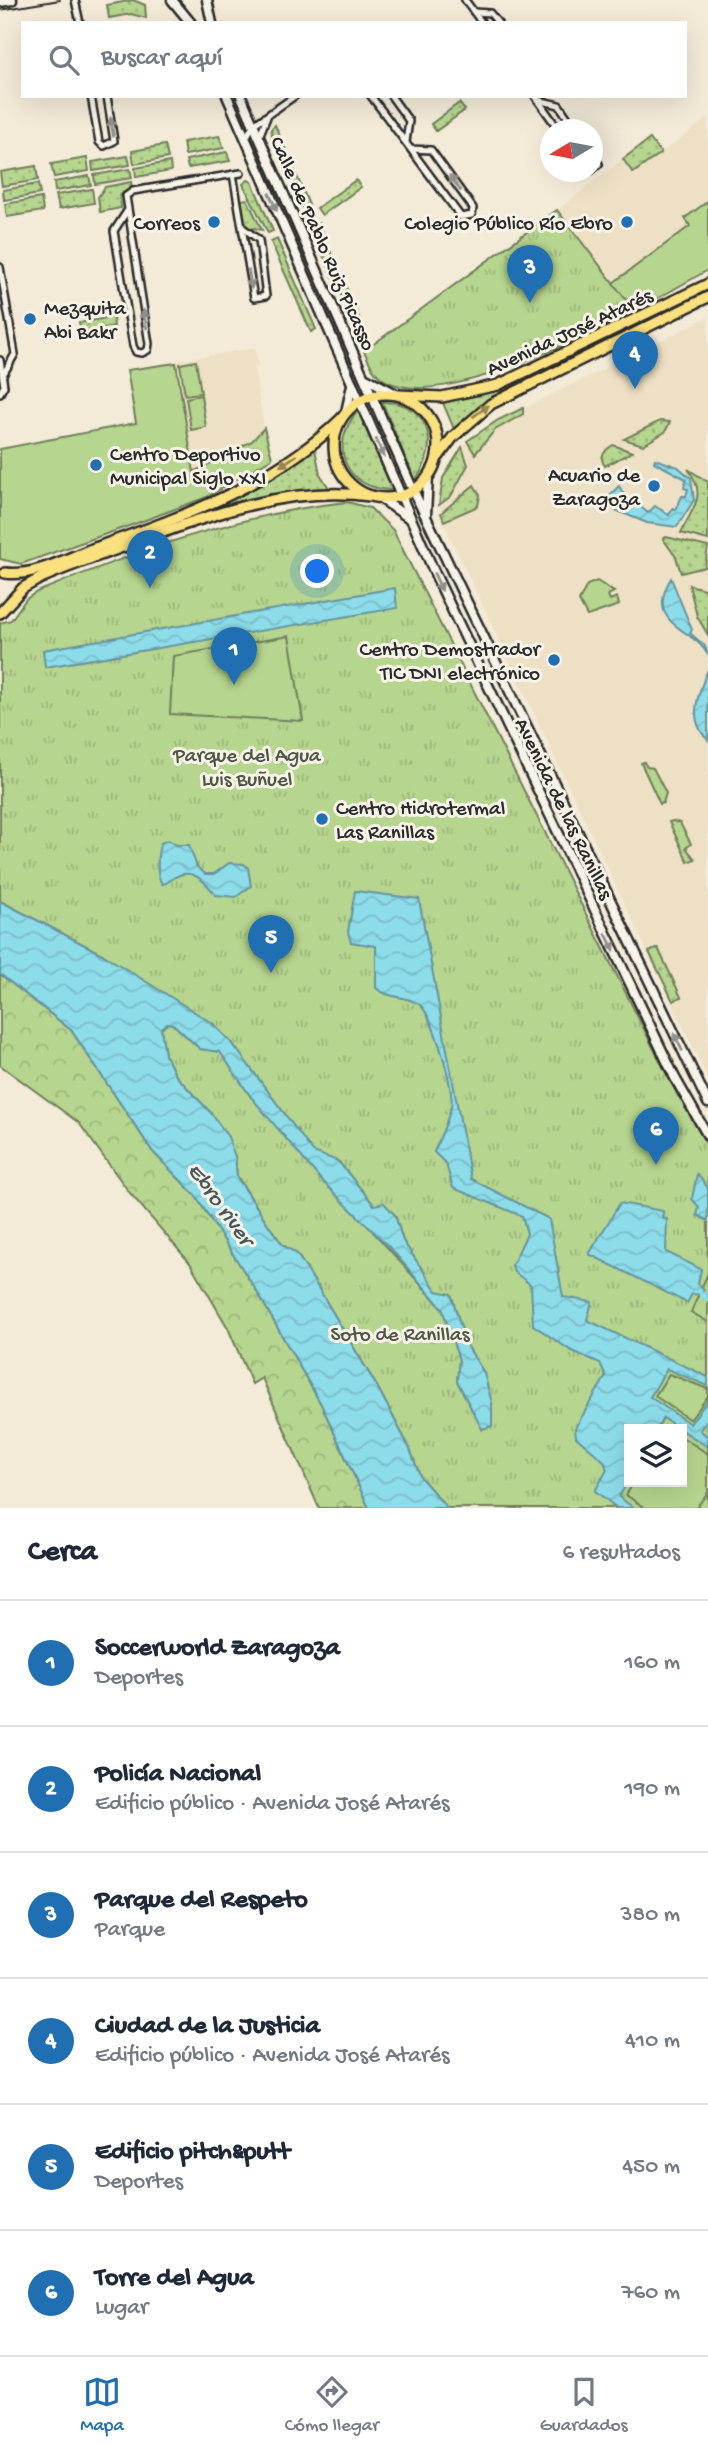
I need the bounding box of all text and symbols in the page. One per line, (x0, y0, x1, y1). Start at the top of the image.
search box (21, 21, 687, 98)
icon: search (45, 41, 83, 79)
text: Buscar aquí (101, 44, 223, 75)
one-way arrow (106, 116, 117, 138)
north arrow (540, 119, 603, 182)
street label: Calle de Pablo Ruiz Picasso (262, 133, 379, 356)
one-way arrow (448, 174, 462, 192)
one-way arrow (267, 192, 279, 212)
place label: Correos (133, 213, 201, 238)
place label: Colegio Público Río Ebro (404, 213, 613, 238)
marker: Correos (206, 214, 222, 230)
marker: Colegio Público Río Ebro (619, 214, 635, 230)
pin: 3 (507, 245, 553, 303)
one-way arrow (245, 268, 256, 290)
street label: Avenida José Atarés (484, 284, 659, 384)
place label: Mezquita Abi Bakr (44, 298, 127, 347)
one-way arrow (139, 308, 150, 330)
marker: Mezquita Abi Bakr (22, 311, 38, 327)
pin: 4 (612, 331, 658, 389)
one-way arrow (472, 405, 490, 419)
one-way arrow (375, 438, 386, 459)
place label: Centro Deportivo Municipal Siglo XXI (110, 444, 266, 493)
one-way arrow (279, 454, 297, 468)
marker: Centro Deportivo Municipal Siglo XXI (88, 457, 104, 473)
place label: Acuario de Zaragoza (548, 465, 641, 514)
marker: Acuario de Zaragoza (646, 478, 662, 494)
pin: 2 (127, 530, 173, 588)
your location (300, 554, 334, 588)
one-way arrow (433, 572, 444, 592)
pin: 1 (211, 627, 257, 685)
place label: Centro Demostrador TIC DNI electrónico (360, 639, 542, 688)
marker: Centro Demostrador TIC DNI electrónico (546, 652, 562, 668)
street label: Avenida de las Ranillas (507, 715, 617, 906)
park label: Parque del Agua Luis Buñuel (172, 745, 322, 794)
place label: Centro Hidrotermal Las Ranillas (336, 798, 505, 847)
marker: Centro Hidrotermal Las Ranillas (314, 811, 330, 827)
pin: 5 (248, 915, 294, 973)
one-way arrow (605, 932, 616, 952)
one-way arrow (672, 1032, 683, 1052)
pin: 6 (633, 1107, 679, 1165)
water label: Ebro river (180, 1159, 261, 1255)
park label: Soto de Ranillas (330, 1324, 471, 1349)
map controls (624, 1424, 687, 1487)
button: layers (624, 1424, 687, 1487)
text: Cerca (28, 1536, 97, 1571)
text: 6 resultados (563, 1540, 680, 1567)
text: Soccerworld Zaragoza (95, 1634, 340, 1665)
text: 1 (46, 1650, 56, 1677)
text: 160 m (624, 1650, 680, 1677)
text: Deportes (95, 1665, 183, 1692)
text: Policía Nacional (95, 1760, 261, 1791)
text: 2 (45, 1776, 57, 1803)
text: 190 m (624, 1776, 680, 1803)
text: Edificio público · Avenida José Atarés (95, 1791, 449, 1818)
text: Parque del Respeto (95, 1886, 308, 1917)
text: 3 (45, 1902, 57, 1929)
text: 380 m (621, 1902, 680, 1929)
text: Parque (95, 1917, 165, 1944)
text: Ciudad de la Justicia (95, 2012, 320, 2043)
text: 4 (46, 2028, 56, 2055)
text: 410 m (625, 2028, 680, 2055)
text: Edificio público · Avenida José Atarés (95, 2043, 449, 2070)
text: Edificio pitch&putt (95, 2138, 290, 2169)
text: 5 (45, 2154, 57, 2181)
text: 450 m (622, 2154, 680, 2181)
text: Deportes (95, 2169, 183, 2196)
text: Torre del Agua (95, 2264, 254, 2295)
text: 6 (45, 2280, 57, 2307)
text: 760 m (622, 2280, 680, 2307)
text: Lugar (95, 2295, 148, 2322)
tab: Mapa (80, 2373, 124, 2438)
tab: Cómo llegar (285, 2373, 379, 2438)
tab: Guardados (540, 2373, 628, 2438)

